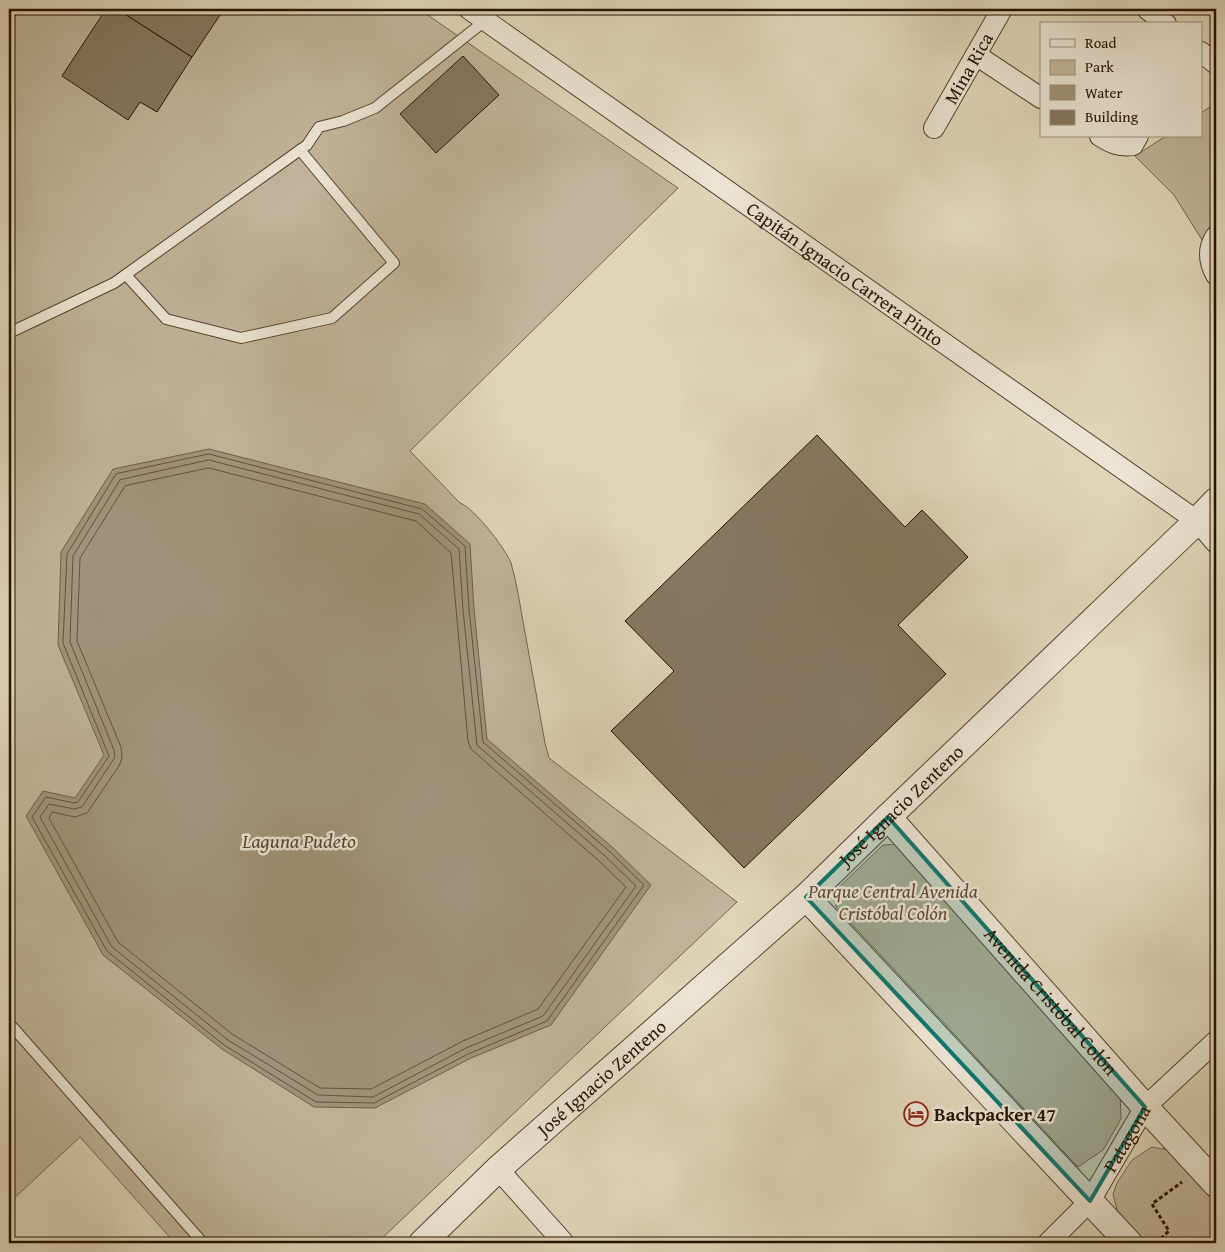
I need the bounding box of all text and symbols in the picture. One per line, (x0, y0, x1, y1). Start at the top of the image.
legend (1040, 22, 1202, 138)
street label: Mina Rica (937, 27, 1000, 109)
text: Road (1085, 32, 1116, 53)
text: Park (1085, 56, 1114, 77)
text: Water (1085, 82, 1123, 103)
text: Building (1085, 106, 1139, 127)
street label: Capitán Ignacio Carrera Pinto (741, 195, 950, 353)
street label: José Ignacio Zenteno (830, 738, 970, 874)
water label: Laguna Pudeto (241, 826, 356, 855)
park label: Parque Central Avenida Cristóbal Colón (807, 877, 978, 927)
street label: Avenida Cristóbal Colón (978, 921, 1125, 1082)
street label: José Ignacio Zenteno (529, 1013, 672, 1144)
street label: Patagona (1096, 1099, 1157, 1177)
place label: Backpacker 47 (934, 1100, 1056, 1128)
hotel icon: Backpacker 47 (903, 1101, 929, 1127)

